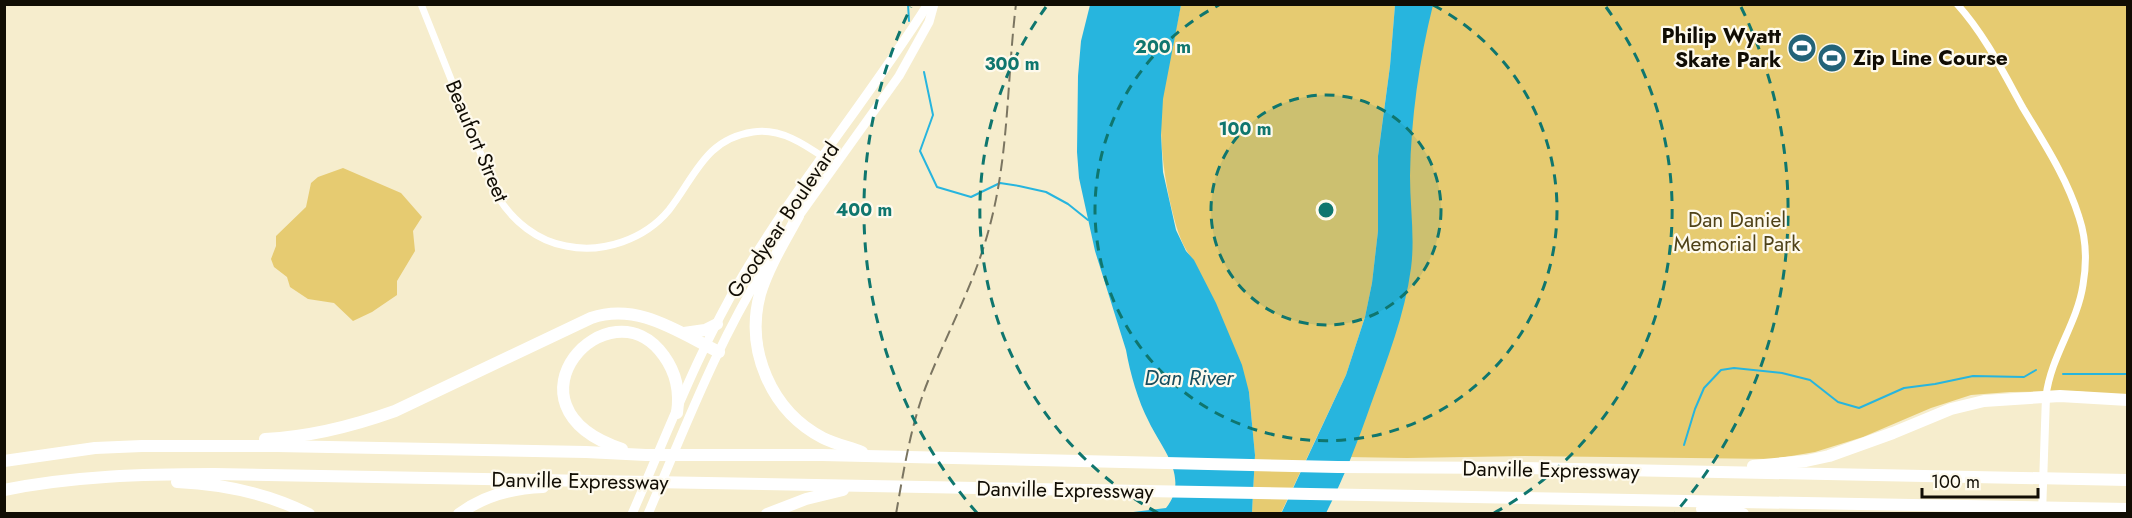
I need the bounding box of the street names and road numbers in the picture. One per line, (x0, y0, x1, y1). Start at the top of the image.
street label: Beaufort Street (438, 75, 516, 207)
street label: Goodyear Boulevard (720, 136, 846, 304)
street label: Danville Expressway (1462, 453, 1641, 487)
street label: Danville Expressway (491, 464, 670, 498)
street label: Danville Expressway (976, 473, 1155, 507)

